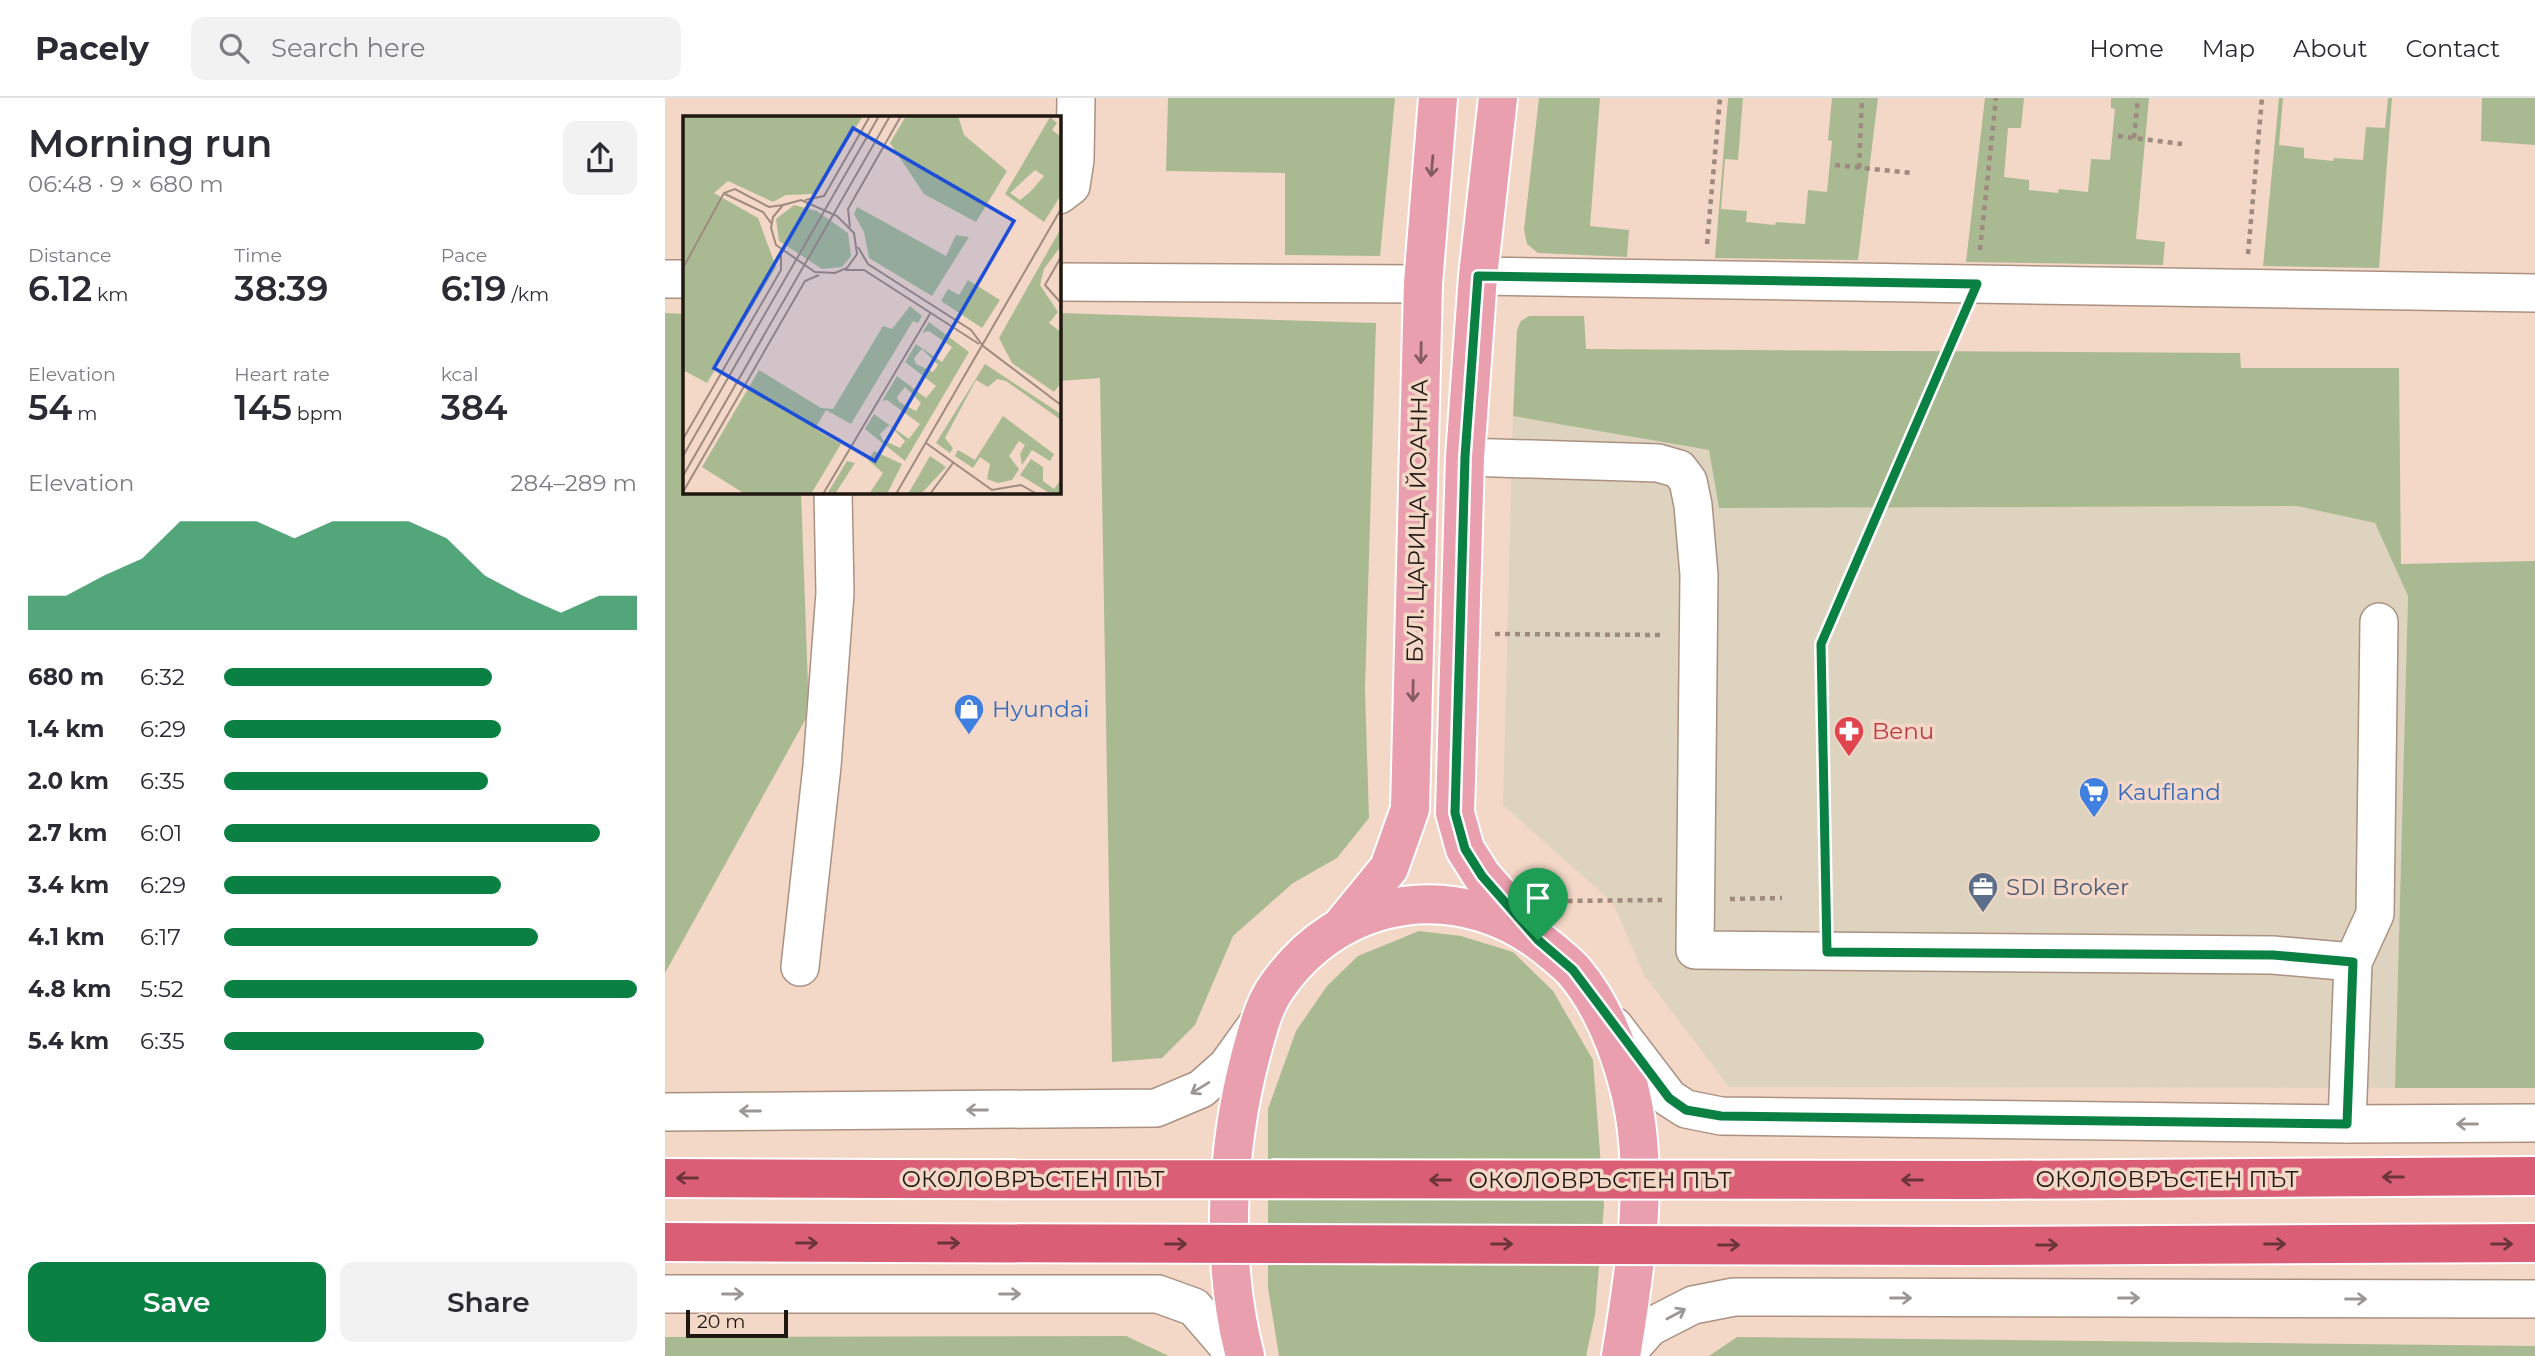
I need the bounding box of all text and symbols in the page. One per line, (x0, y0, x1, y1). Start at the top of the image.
search box (191, 17, 681, 80)
text: Pacely (35, 28, 149, 68)
icon: search (215, 29, 253, 67)
text: Search here (271, 32, 426, 64)
text: Home (2089, 34, 2164, 63)
text: Map (2202, 34, 2255, 63)
text: About (2293, 34, 2367, 63)
text: Contact (2405, 34, 2500, 63)
inset map (683, 116, 1061, 494)
text: Morning run (28, 120, 272, 167)
button: share (563, 121, 637, 195)
one-way arrow (1425, 154, 1438, 177)
text: 06:48 · 9 × 680 m (28, 170, 224, 198)
text: Distance (28, 244, 111, 267)
text: Time (234, 244, 282, 267)
text: Pace (441, 244, 487, 267)
text: 6.12 (28, 267, 92, 310)
text: 38:39 (234, 267, 328, 310)
text: 6:19 (441, 267, 506, 310)
text: km (92, 283, 128, 306)
text: /km (506, 283, 549, 306)
one-way arrow (1414, 341, 1428, 364)
text: Elevation (28, 363, 116, 386)
text: Heart rate (234, 363, 330, 386)
text: kcal (441, 363, 479, 386)
street label: БУЛ. ЦАРИЦА ЙОАННА (1401, 379, 1433, 663)
text: 54 (28, 386, 72, 429)
text: 145 (234, 386, 292, 429)
text: 384 (441, 386, 508, 429)
text: m (72, 402, 97, 425)
text: bpm (292, 402, 343, 425)
text: Elevation (28, 469, 134, 497)
text: 284–289 m (510, 469, 637, 497)
text: 680 m (28, 663, 104, 691)
text: 6:32 (140, 663, 185, 691)
one-way arrow (1406, 679, 1419, 702)
shop icon: Hyundai (952, 692, 986, 736)
place label: Hyundai (992, 695, 1090, 723)
pharmacy icon: Benu (1832, 714, 1866, 758)
text: 1.4 km (28, 715, 105, 743)
text: 6:29 (140, 715, 186, 743)
place label: Benu (1872, 717, 1934, 745)
text: 2.0 km (28, 767, 109, 795)
text: 6:35 (140, 767, 185, 795)
supermarket icon: Kaufland (2077, 775, 2111, 819)
place label: Kaufland (2117, 778, 2221, 806)
text: 2.7 km (28, 819, 107, 847)
text: 6:01 (140, 819, 182, 847)
pin (1508, 868, 1568, 940)
office icon: SDI Broker (1966, 870, 2000, 914)
text: 3.4 km (28, 871, 109, 899)
text: 6:29 (140, 871, 186, 899)
place label: SDI Broker (2006, 873, 2129, 901)
icon: arrive (1519, 879, 1557, 917)
text: 4.1 km (28, 923, 105, 951)
text: 6:17 (140, 923, 181, 951)
text: 4.8 km (28, 975, 111, 1003)
text: 5:52 (140, 975, 184, 1003)
text: 5.4 km (28, 1027, 109, 1055)
text: 6:35 (140, 1027, 185, 1055)
one-way arrow (1190, 1081, 1210, 1095)
one-way arrow (966, 1103, 989, 1117)
one-way arrow (738, 1104, 761, 1118)
one-way arrow (2456, 1117, 2479, 1131)
street label: ОКОЛОВРЪСТЕН ПЪТ (902, 1165, 1165, 1193)
street label: ОКОЛОВРЪСТЕН ПЪТ (2036, 1165, 2299, 1193)
street label: ОКОЛОВРЪСТЕН ПЪТ (1469, 1166, 1732, 1194)
one-way arrow (676, 1171, 699, 1185)
one-way arrow (2382, 1171, 2405, 1184)
one-way arrow (1429, 1173, 1452, 1187)
one-way arrow (1901, 1173, 1924, 1187)
one-way arrow (795, 1236, 818, 1250)
one-way arrow (937, 1236, 960, 1250)
one-way arrow (1164, 1237, 1187, 1251)
one-way arrow (1490, 1237, 1513, 1251)
one-way arrow (2263, 1237, 2286, 1251)
one-way arrow (2490, 1237, 2513, 1250)
one-way arrow (1717, 1238, 1740, 1252)
one-way arrow (2035, 1238, 2058, 1252)
button: Save (28, 1262, 326, 1342)
button: Share (340, 1262, 637, 1342)
one-way arrow (721, 1287, 744, 1301)
one-way arrow (998, 1287, 1021, 1301)
one-way arrow (1889, 1291, 1912, 1305)
one-way arrow (2117, 1291, 2140, 1305)
one-way arrow (2344, 1292, 2367, 1306)
one-way arrow (1666, 1306, 1686, 1320)
scale bar (686, 1307, 787, 1339)
text: 20 m (697, 1310, 745, 1333)

